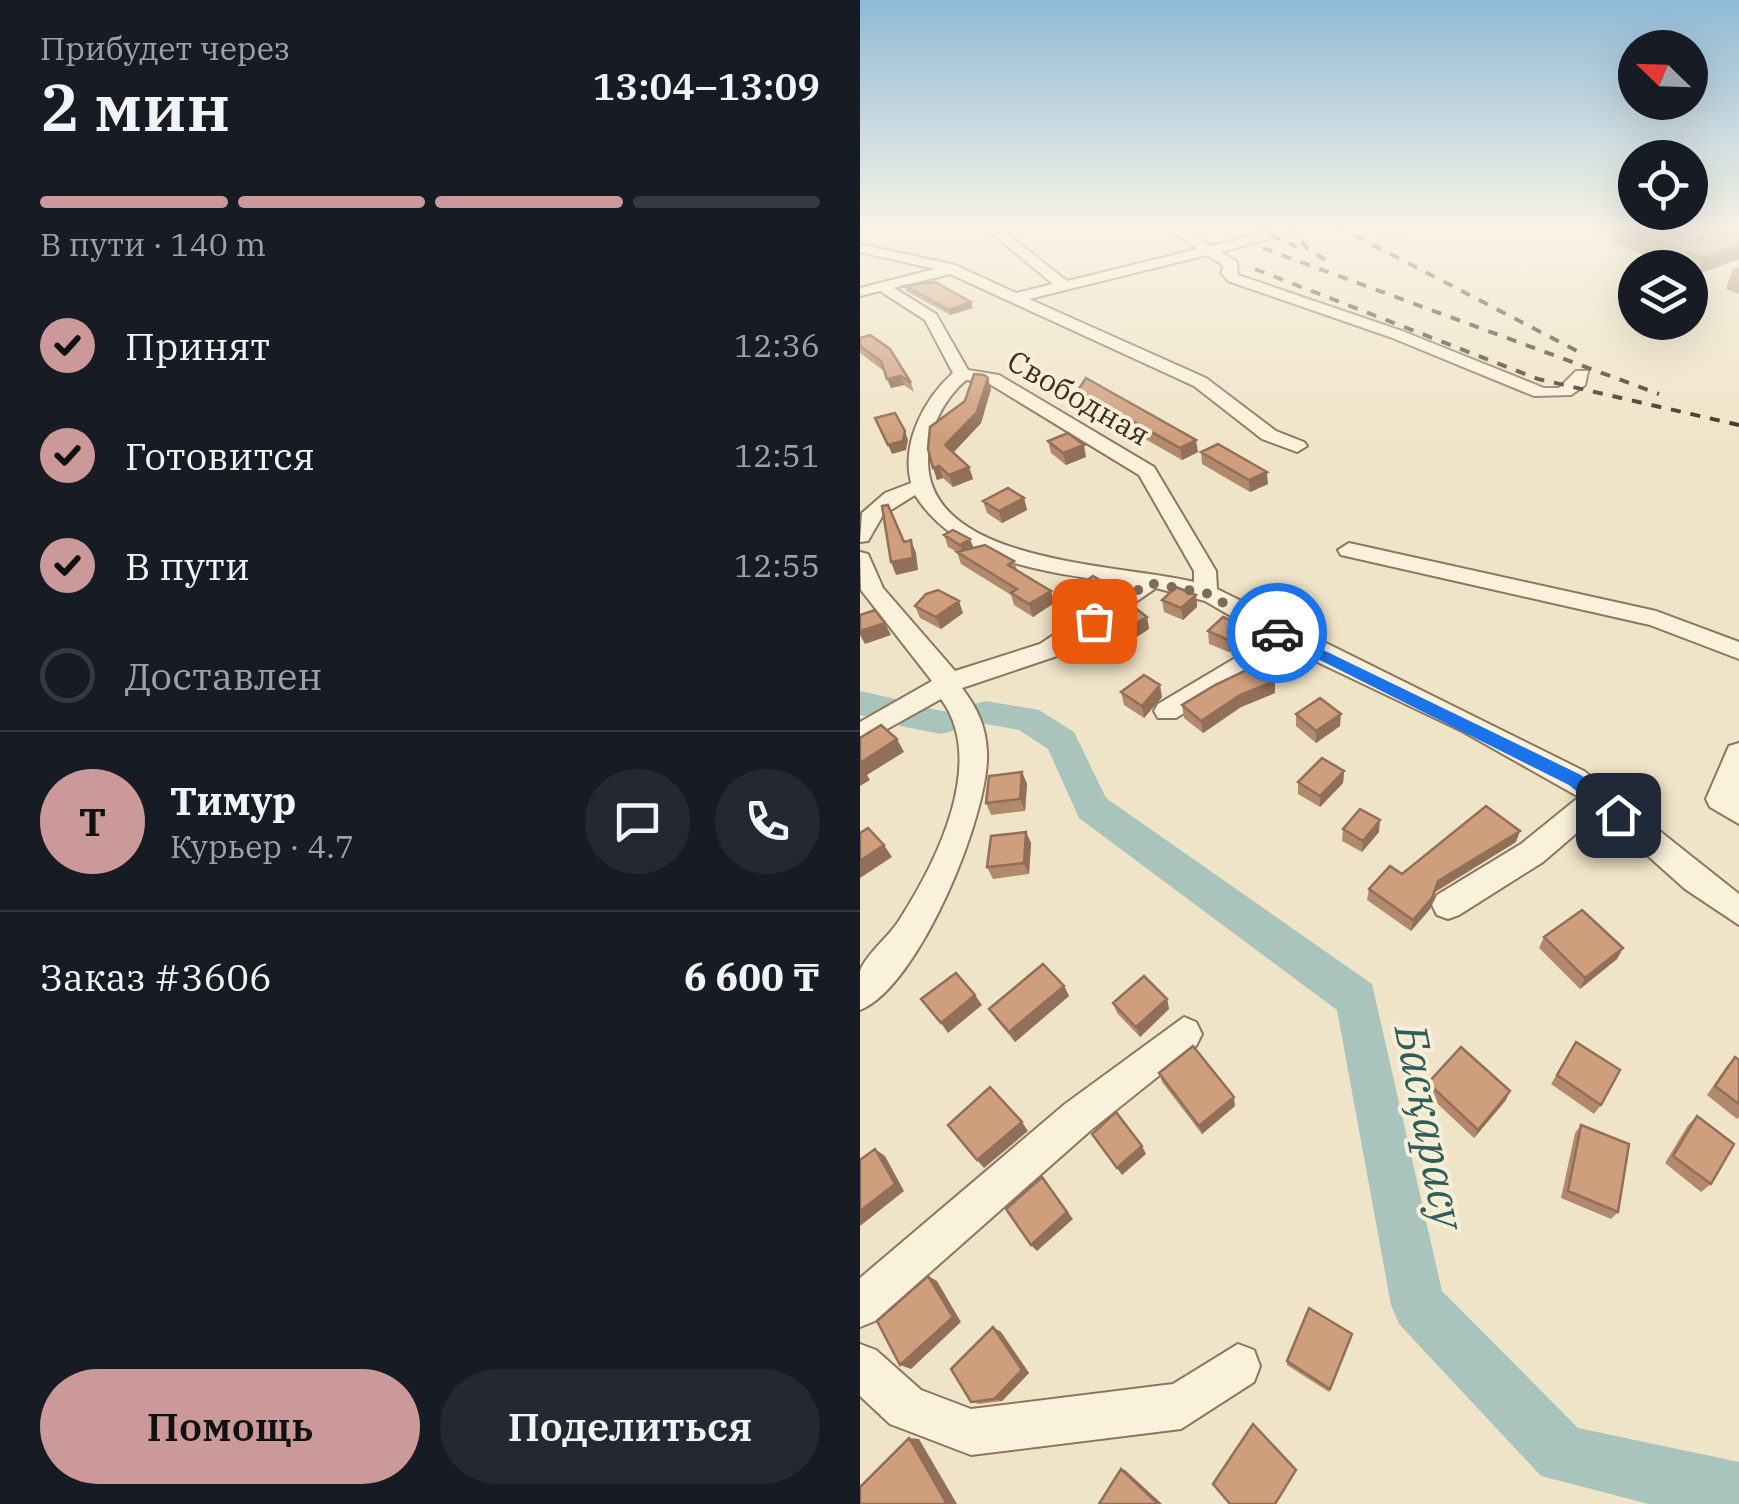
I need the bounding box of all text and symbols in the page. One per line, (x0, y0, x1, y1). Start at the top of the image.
text: Прибудет через (40, 27, 290, 69)
north arrow (1618, 30, 1708, 120)
map controls (1618, 30, 1708, 340)
text: 13:04–13:09 (593, 61, 820, 110)
text: 2 мин (40, 64, 230, 149)
button: locate (1618, 140, 1708, 230)
text: В пути · 140 m (40, 223, 266, 265)
button: layers (1618, 250, 1708, 340)
icon: check (40, 318, 95, 373)
text: Принят (125, 321, 270, 370)
text: 12:36 (734, 324, 820, 366)
street label: Свободная (1001, 341, 1157, 453)
icon: check (40, 428, 95, 483)
text: Готовится (125, 431, 315, 480)
text: 12:51 (734, 434, 820, 476)
icon: check (40, 538, 95, 593)
text: В пути (125, 541, 250, 590)
text: 12:55 (734, 544, 820, 586)
pin (1052, 579, 1137, 664)
courier (1227, 583, 1327, 683)
icon: bag (1067, 594, 1122, 649)
icon: car (1250, 606, 1305, 661)
text: Доставлен (125, 651, 322, 700)
button: chat (585, 769, 690, 874)
button: phone (715, 769, 820, 874)
pin (1576, 773, 1661, 858)
text: Тимур (170, 776, 296, 825)
icon: home (1591, 788, 1646, 843)
text: Т (79, 797, 106, 846)
text: Курьер · 4.7 (170, 825, 354, 867)
text: Заказ #3606 (40, 952, 272, 1001)
text: 6 600 ₸ (684, 952, 820, 1001)
water label: Басқарасу (1383, 1018, 1480, 1236)
button: Помощь (40, 1369, 420, 1484)
button: Поделиться (440, 1369, 820, 1484)

